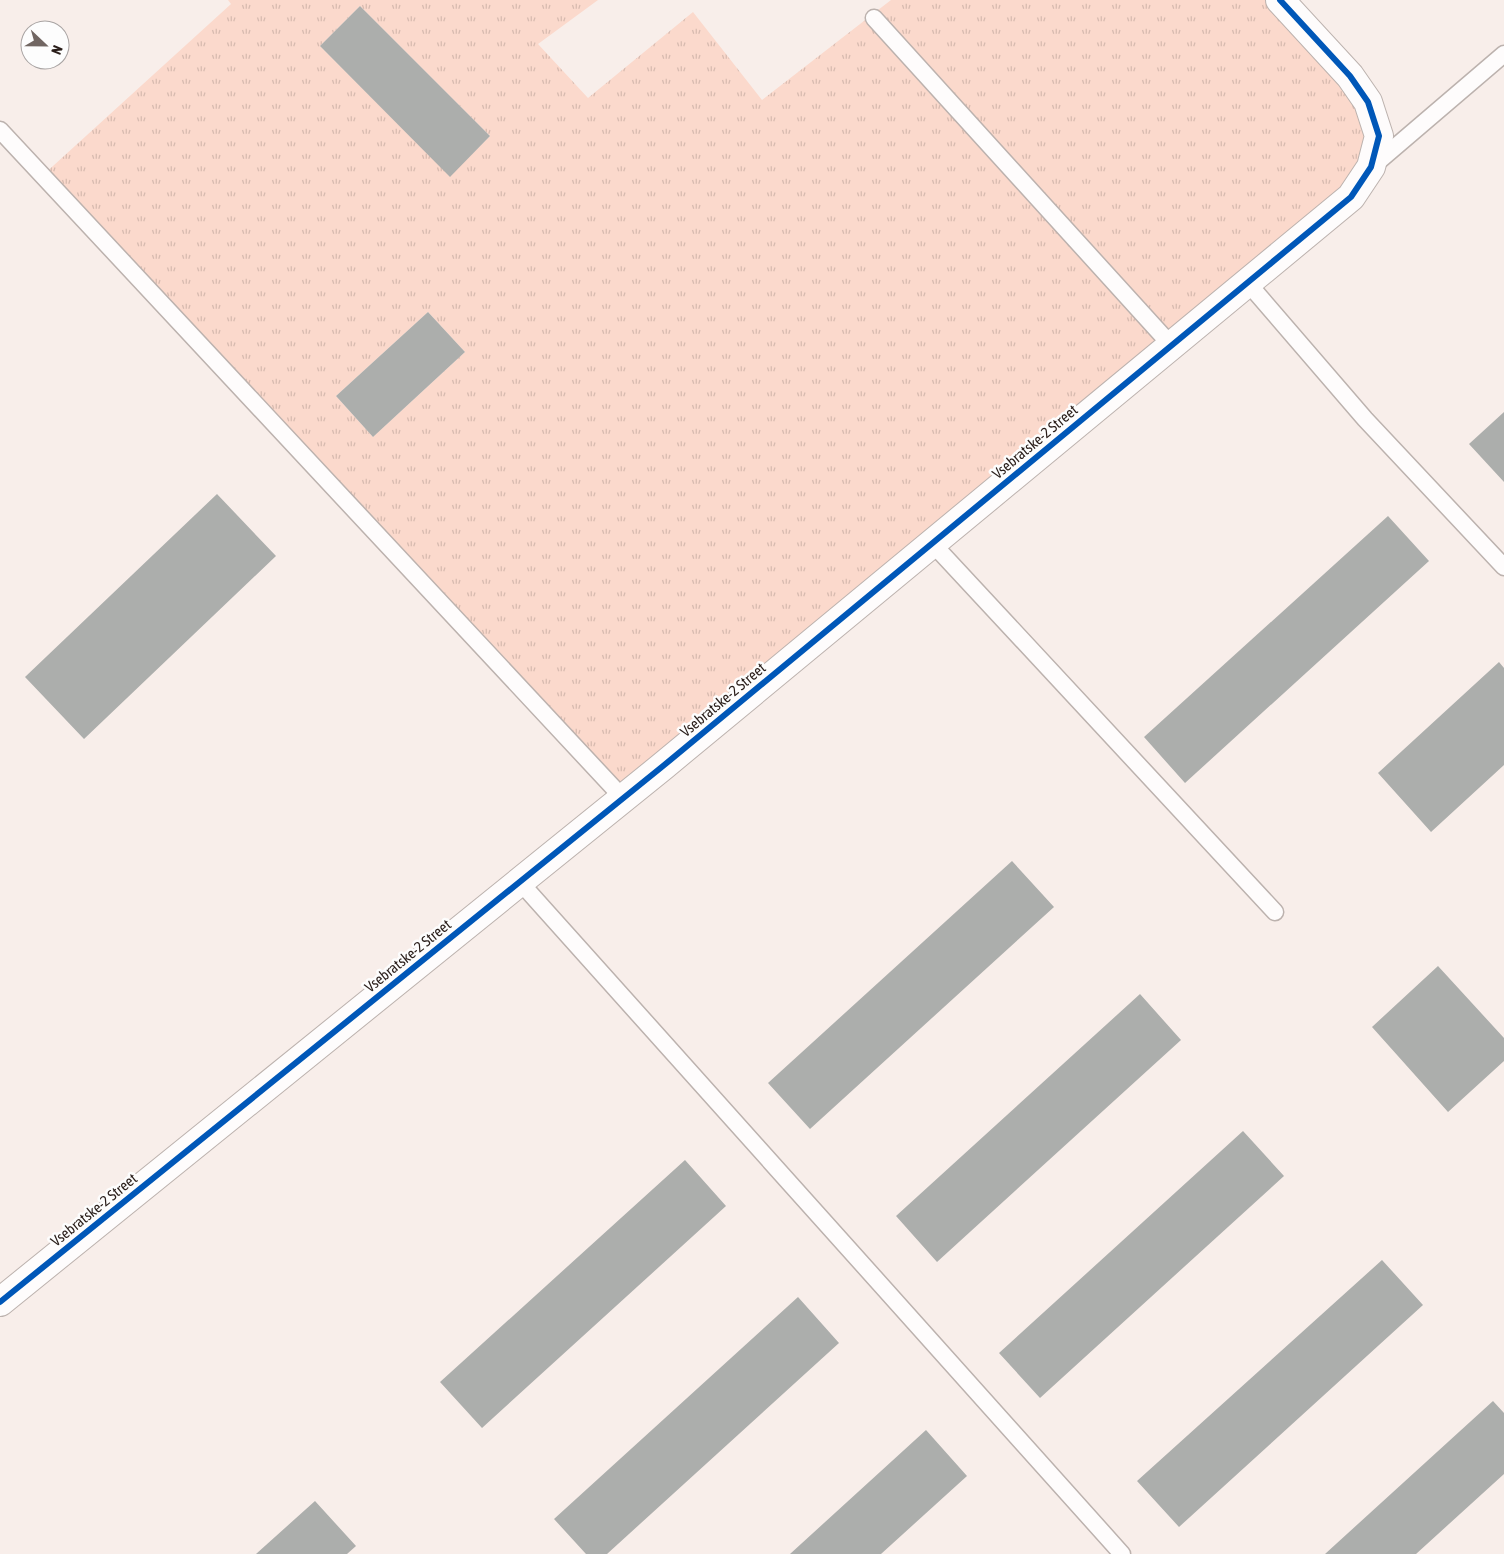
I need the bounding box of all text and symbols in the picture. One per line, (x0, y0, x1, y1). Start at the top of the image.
north arrow (20, 20, 70, 70)
text: N (48, 43, 66, 57)
street label: Vsebratske-2 Street (989, 401, 1081, 482)
street label: Vsebratske-2 Street (677, 659, 769, 740)
street label: Vsebratske-2 Street (361, 916, 454, 996)
street label: Vsebratske-2 Street (47, 1170, 140, 1250)

